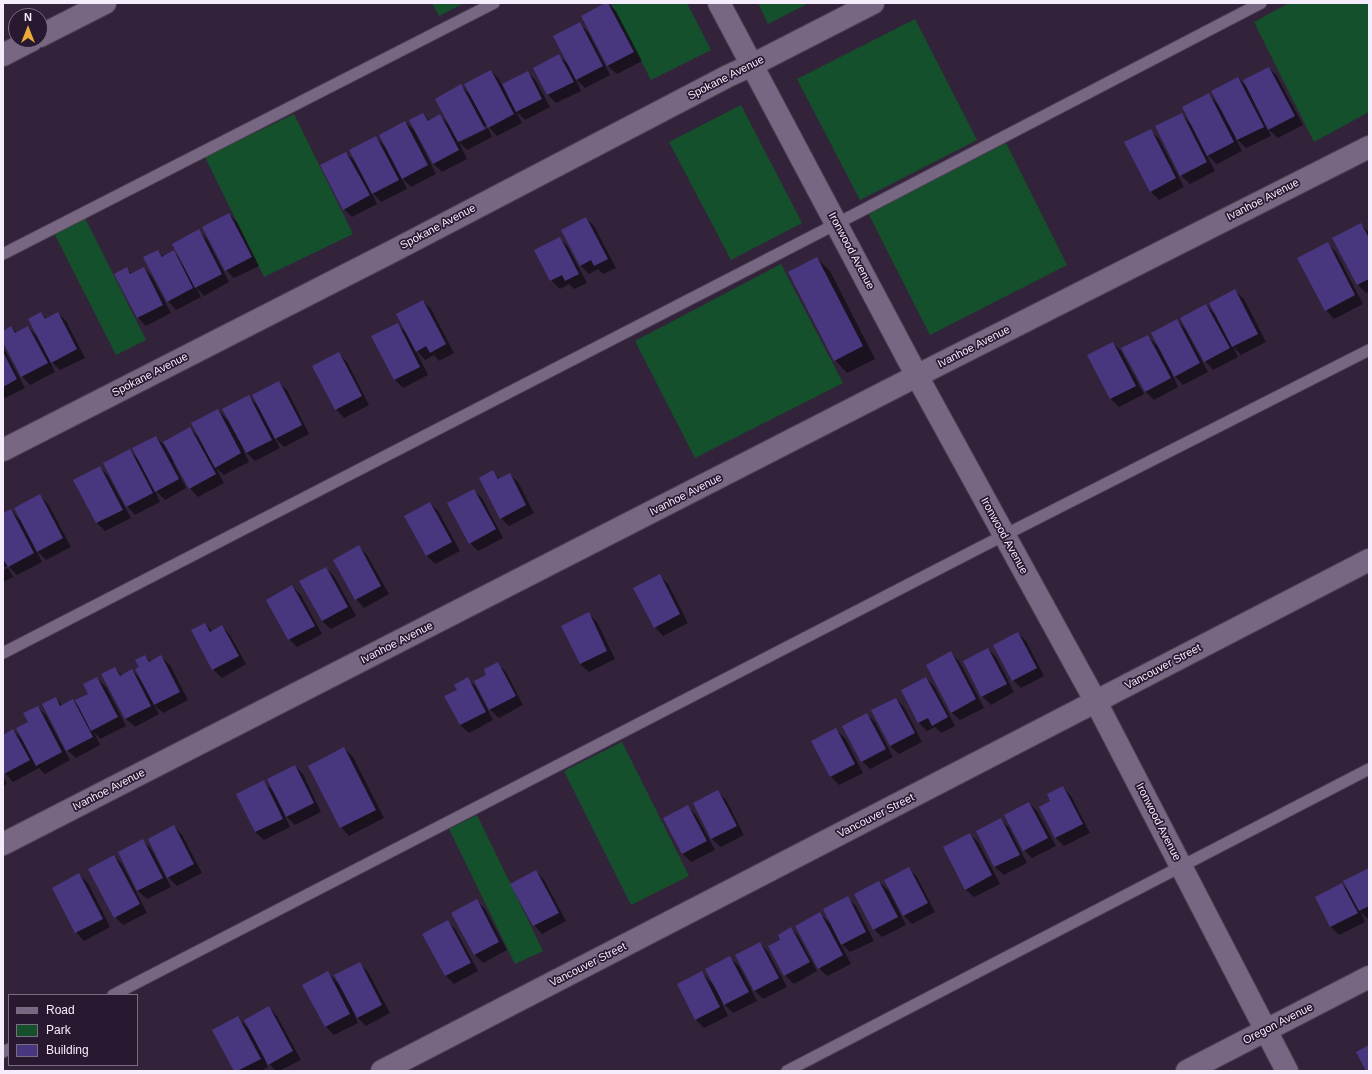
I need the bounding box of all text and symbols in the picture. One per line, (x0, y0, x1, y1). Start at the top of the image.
north arrow (8, 8, 48, 48)
text: N (24, 11, 32, 23)
street label: Spokane Avenue (686, 53, 766, 103)
street label: Ivanhoe Avenue (1225, 176, 1301, 224)
street label: Spokane Avenue (398, 202, 478, 252)
street label: Ironwood Avenue (825, 210, 877, 292)
street label: Ivanhoe Avenue (936, 323, 1012, 371)
street label: Spokane Avenue (110, 350, 190, 400)
street label: Ivanhoe Avenue (648, 471, 724, 519)
street label: Ironwood Avenue (978, 495, 1030, 577)
street label: Ivanhoe Avenue (359, 619, 435, 667)
street label: Vancouver Street (1123, 641, 1203, 693)
street label: Ivanhoe Avenue (71, 766, 147, 814)
street label: Ironwood Avenue (1133, 781, 1183, 863)
street label: Vancouver Street (836, 791, 916, 841)
street label: Vancouver Street (548, 940, 628, 990)
legend (8, 994, 138, 1066)
street label: Oregon Avenue (1241, 1001, 1315, 1047)
text: Road (46, 1003, 75, 1017)
text: Park (46, 1023, 71, 1037)
text: Building (46, 1043, 89, 1057)

